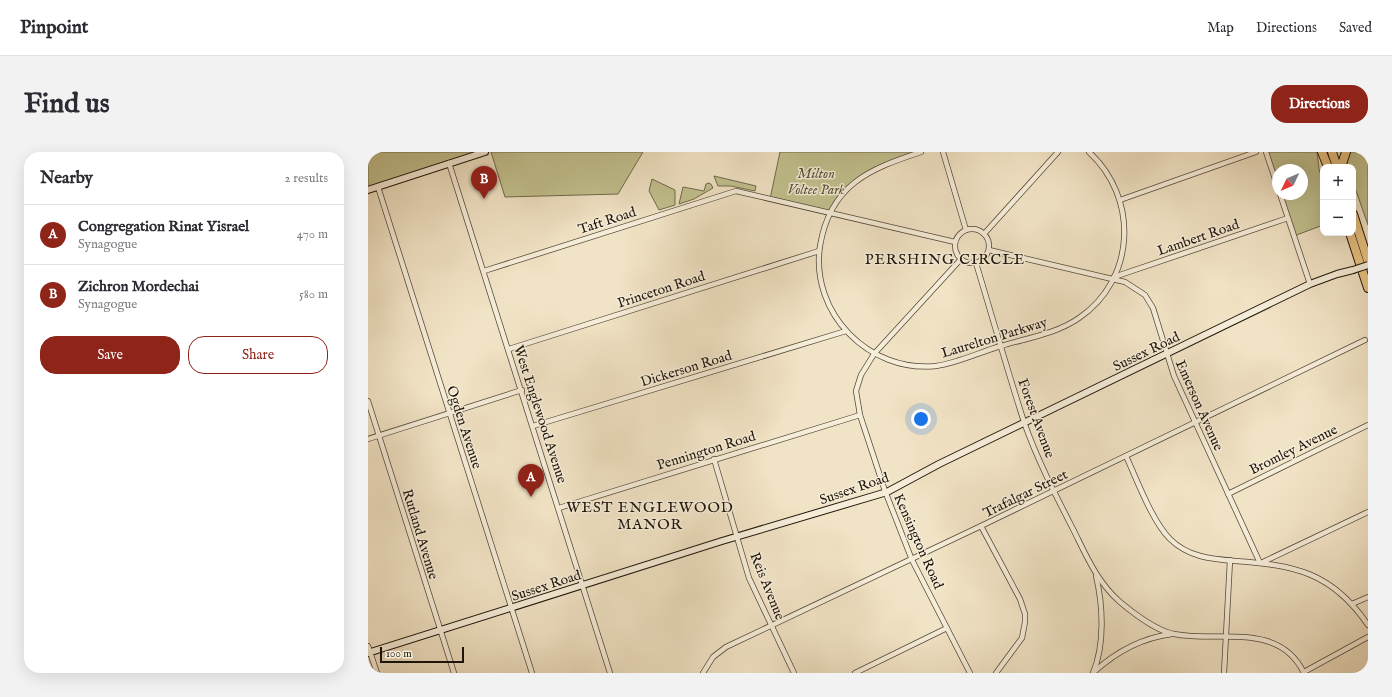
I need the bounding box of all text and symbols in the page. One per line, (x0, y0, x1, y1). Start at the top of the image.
text: Pinpoint (20, 16, 88, 40)
text: Map (1207, 19, 1234, 37)
text: Directions (1256, 19, 1317, 37)
text: Saved (1339, 19, 1372, 37)
button: Directions (1271, 85, 1368, 123)
text: Find us (24, 87, 110, 122)
north arrow (1272, 164, 1308, 200)
map controls (1320, 164, 1356, 236)
button: + (1320, 164, 1356, 200)
park label: Milton Voltee Park (788, 165, 845, 199)
pin: B (471, 166, 497, 199)
text: Nearby (40, 168, 93, 189)
text: 2 results (284, 170, 328, 187)
button: − (1320, 200, 1356, 236)
street label: Taft Road (576, 203, 639, 239)
street label: Lambert Road (1155, 215, 1242, 260)
text: Congregation Rinat Yisrael (78, 217, 249, 236)
text: A (49, 226, 57, 243)
text: 470 m (297, 226, 328, 243)
text: Synagogue (78, 236, 137, 253)
district label: PERSHING CIRCLE (865, 250, 1025, 269)
street label: Princeton Road (615, 267, 708, 313)
text: Zichron Mordechai (78, 277, 199, 296)
text: B (49, 286, 57, 303)
text: 580 m (299, 286, 328, 303)
text: Synagogue (78, 296, 137, 313)
street label: Laurelton Parkway (939, 313, 1050, 363)
street label: Sussex Road (1110, 328, 1183, 376)
button: Save (40, 336, 180, 374)
button: Share (188, 336, 328, 374)
street label: West Englewood Avenue (511, 343, 571, 485)
street label: Dickerson Road (638, 346, 735, 391)
street label: Emerson Avenue (1171, 357, 1227, 454)
street label: Forest Avenue (1013, 376, 1059, 461)
street label: Ogden Avenue (442, 383, 486, 472)
your location (911, 409, 931, 429)
street label: Bromley Avenue (1246, 421, 1341, 479)
street label: Pennington Road (655, 427, 758, 475)
pin: A (518, 464, 544, 497)
street label: Trafalgar Street (980, 466, 1071, 522)
street label: Sussex Road (817, 469, 892, 509)
street label: Rutland Avenue (398, 487, 442, 582)
street label: Kensington Road (889, 491, 947, 592)
district label: WEST ENGLEWOOD MANOR (566, 498, 734, 534)
street label: Reis Avenue (745, 550, 789, 623)
street label: Sussex Road (509, 566, 584, 606)
scale bar (380, 645, 464, 664)
text: 100 m (386, 647, 412, 661)

